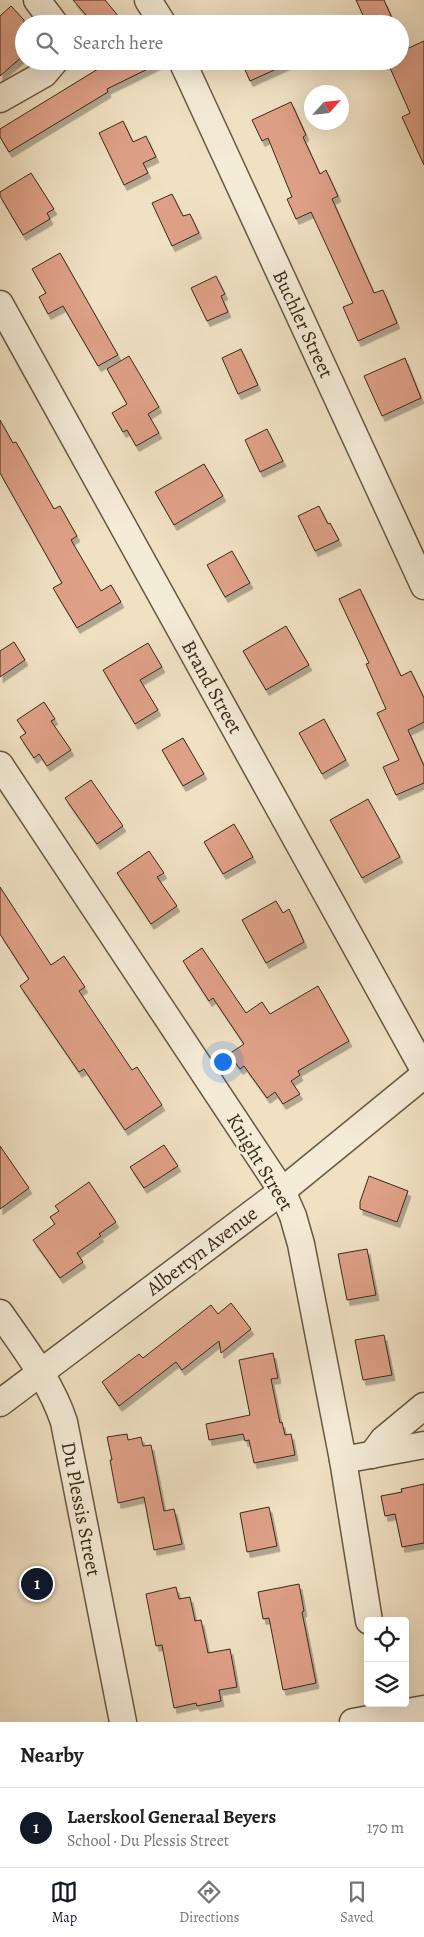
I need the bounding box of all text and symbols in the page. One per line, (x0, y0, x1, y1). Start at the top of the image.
search box (15, 15, 409, 70)
icon: search (33, 29, 61, 57)
text: Search here (73, 30, 163, 56)
north arrow (304, 85, 349, 130)
street label: Buchler Street (266, 265, 340, 383)
street label: Brand Street (175, 635, 249, 739)
your location (210, 1049, 236, 1075)
street label: Knight Street (220, 1108, 300, 1216)
street label: Albertyn Avenue (140, 1200, 263, 1302)
street label: Du Plessis Street (55, 1439, 107, 1579)
pin: 1 (21, 1565, 53, 1603)
map controls (364, 1617, 409, 1707)
button: locate (364, 1617, 409, 1662)
button: layers (364, 1662, 409, 1707)
text: Nearby (20, 1741, 83, 1769)
text: Laerskool Generaal Beyers (67, 1804, 276, 1830)
text: 1 (33, 1817, 39, 1839)
text: 170 m (367, 1817, 404, 1839)
text: School · Du Plessis Street (67, 1830, 229, 1852)
tab: Map (50, 1878, 78, 1927)
tab: Directions (179, 1878, 239, 1927)
tab: Saved (340, 1878, 374, 1927)

